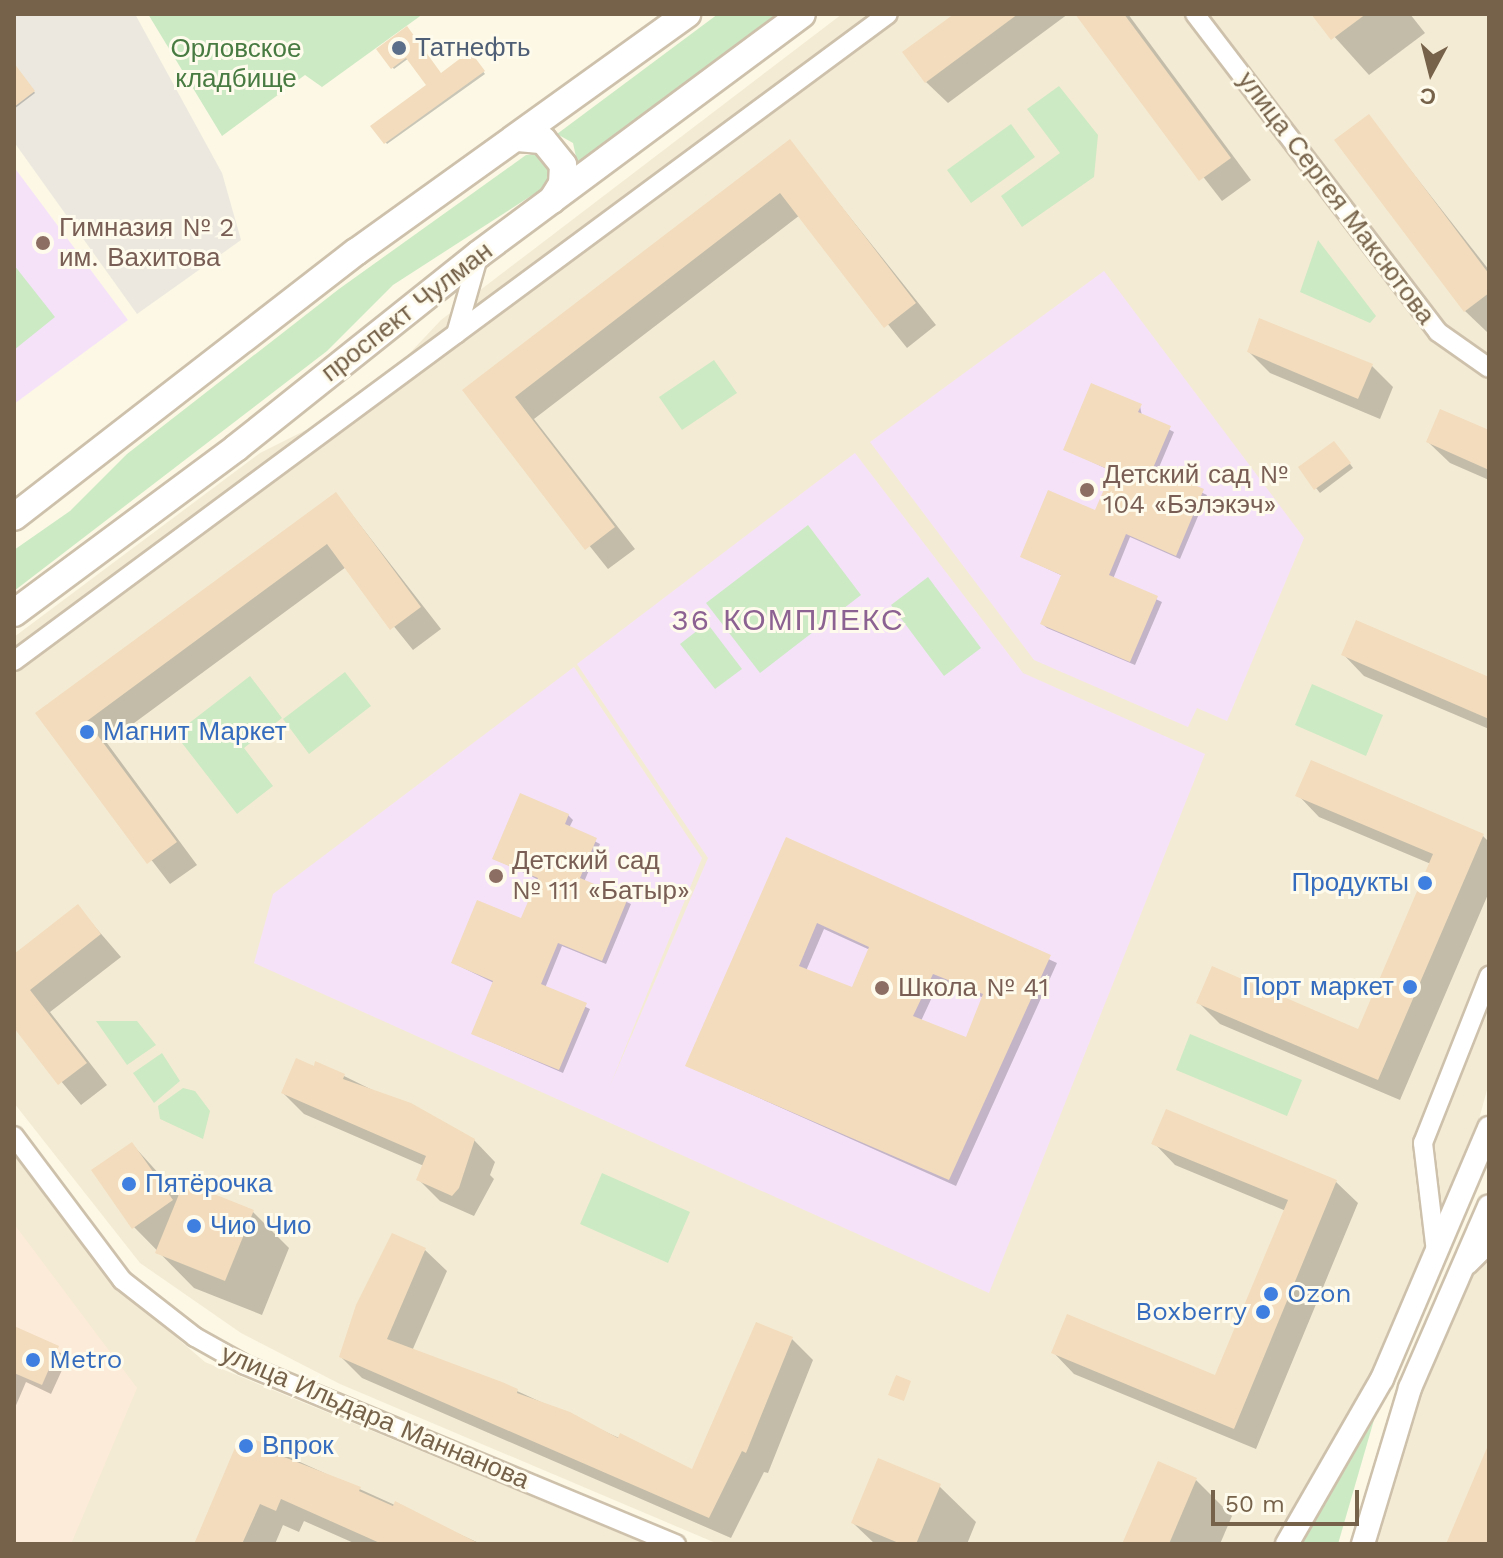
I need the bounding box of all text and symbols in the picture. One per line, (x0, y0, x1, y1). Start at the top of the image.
place label: Татнефть (415, 32, 531, 64)
north arrow (1391, 32, 1471, 112)
park label: Орловское кладбище (171, 33, 301, 94)
marker: Татнефть (390, 39, 408, 57)
street label: улица Сергея Максютова (1231, 65, 1441, 331)
place label: Гимназия № 2 им. Вахитова (59, 212, 234, 274)
marker: Гимназия № 2 им. Вахитова (34, 234, 52, 252)
street label: проспект Чулман (315, 235, 499, 389)
place label: Детский сад № 104 «Бэлэкэч» (1103, 459, 1288, 520)
marker: Детский сад № 104 «Бэлэкэч» (1078, 481, 1096, 499)
district label: 36 КОМПЛЕКС (671, 602, 905, 638)
place label: Магнит Маркет (103, 716, 287, 748)
marker: Магнит Маркет (78, 723, 96, 741)
place label: Детский сад № 111 «Батыр» (512, 845, 690, 906)
marker: Детский сад № 111 «Батыр» (487, 867, 505, 885)
place label: Продукты (1292, 867, 1409, 899)
marker: Продукты (1416, 874, 1434, 892)
place label: Порт маркет (1242, 971, 1394, 1003)
place label: Школа № 41 (898, 972, 1049, 1004)
marker: Порт маркет (1401, 978, 1419, 996)
marker: Школа № 41 (873, 979, 891, 997)
place label: Пятёрочка (145, 1168, 272, 1200)
marker: Пятёрочка (120, 1175, 138, 1193)
place label: Чио Чио (210, 1210, 311, 1242)
marker: Чио Чио (185, 1217, 203, 1235)
place label: Ozon (1287, 1278, 1352, 1310)
marker: Ozon (1262, 1285, 1280, 1303)
place label: Boxberry (1135, 1296, 1247, 1328)
marker: Boxberry (1254, 1303, 1272, 1321)
street label: улица Ильдара Маннанова (216, 1338, 534, 1496)
place label: Metro (49, 1344, 122, 1376)
marker: Metro (24, 1351, 42, 1369)
place label: Впрок (262, 1430, 334, 1462)
marker: Впрок (237, 1437, 255, 1455)
scale bar (1215, 1474, 1363, 1524)
text: 50 m (1225, 1490, 1285, 1518)

